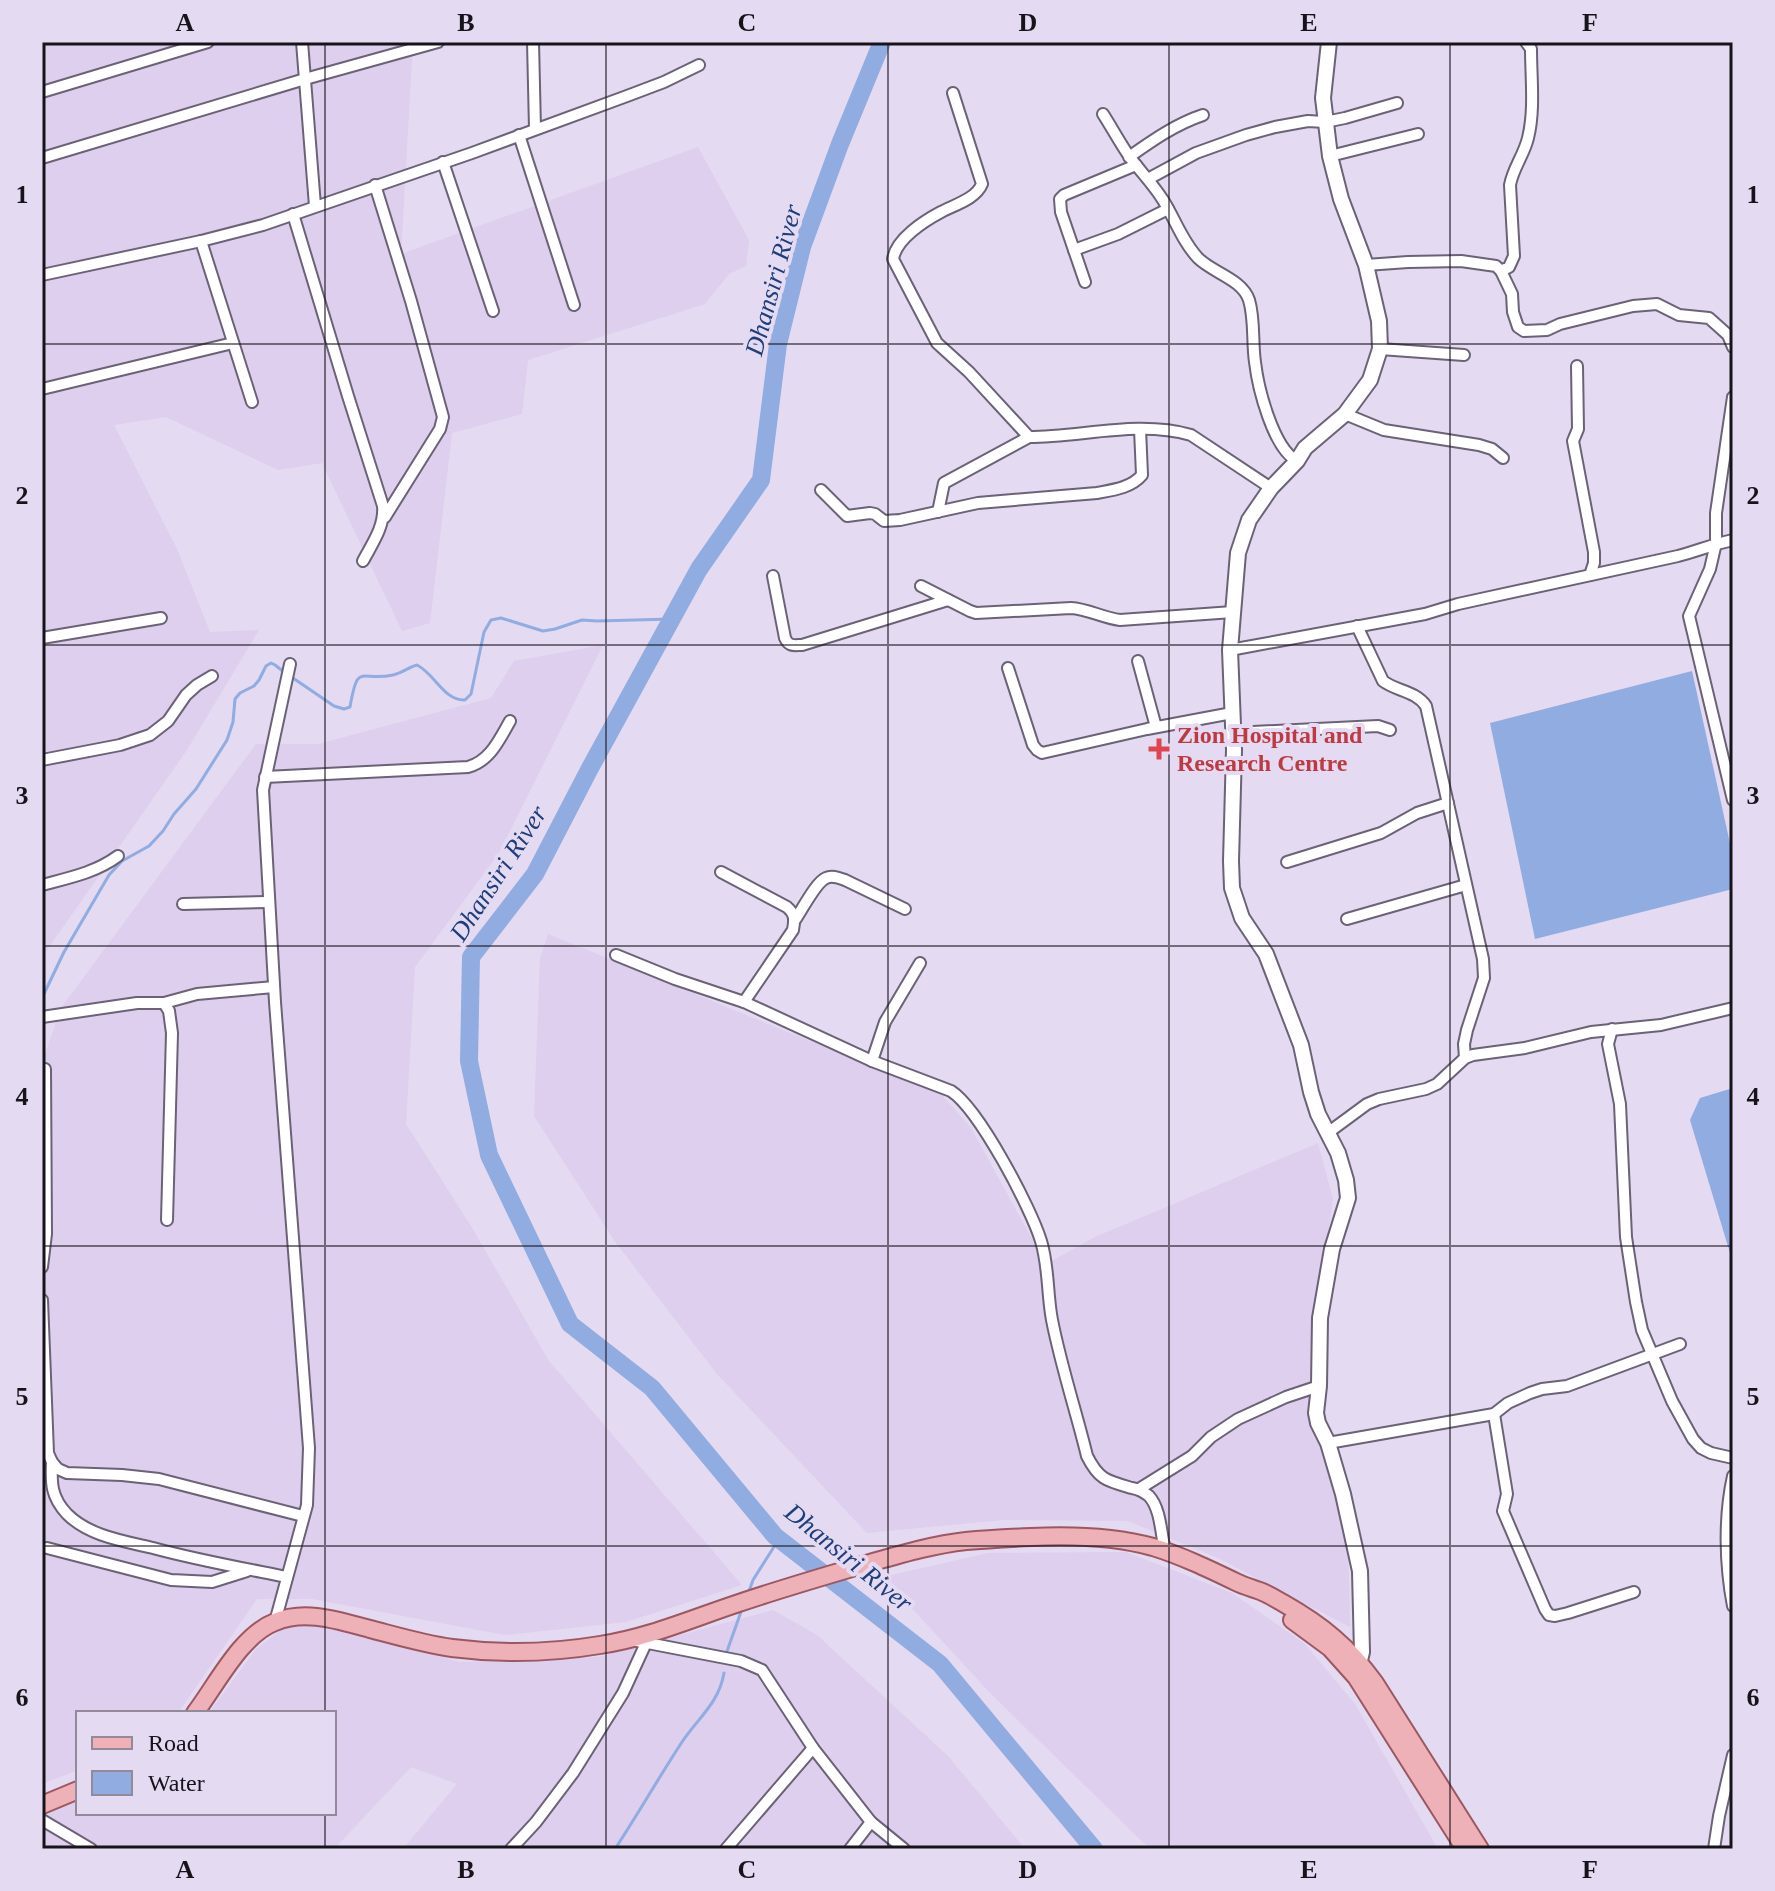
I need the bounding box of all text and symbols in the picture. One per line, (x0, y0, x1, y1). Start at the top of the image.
text: A (176, 8, 195, 37)
text: B (457, 8, 475, 37)
text: C (738, 8, 756, 37)
text: D (1019, 8, 1037, 37)
text: E (1300, 8, 1318, 37)
text: F (1582, 8, 1598, 37)
text: 1 (16, 180, 29, 209)
text: 1 (1747, 180, 1760, 209)
water label: Dhansiri River (739, 201, 808, 360)
text: 2 (16, 481, 29, 510)
text: 2 (1747, 481, 1760, 510)
place label: Zion Hospital and Research Centre (1177, 722, 1363, 776)
marker: Zion Hospital and Research Centre (1148, 738, 1170, 760)
text: 3 (16, 781, 29, 810)
text: 3 (1747, 781, 1760, 810)
water label: Dhansiri River (443, 800, 553, 947)
text: 4 (16, 1082, 29, 1111)
text: 4 (1747, 1082, 1760, 1111)
text: 5 (16, 1382, 29, 1411)
text: 5 (1747, 1382, 1760, 1411)
water label: Dhansiri River (778, 1497, 919, 1618)
text: 6 (16, 1683, 29, 1712)
text: 6 (1747, 1683, 1760, 1712)
legend (76, 1711, 336, 1815)
text: Road (148, 1730, 199, 1756)
text: Water (148, 1770, 205, 1796)
text: A (176, 1855, 195, 1884)
text: B (457, 1855, 475, 1884)
text: C (738, 1855, 756, 1884)
text: D (1019, 1855, 1037, 1884)
text: E (1300, 1855, 1318, 1884)
text: F (1582, 1855, 1598, 1884)

